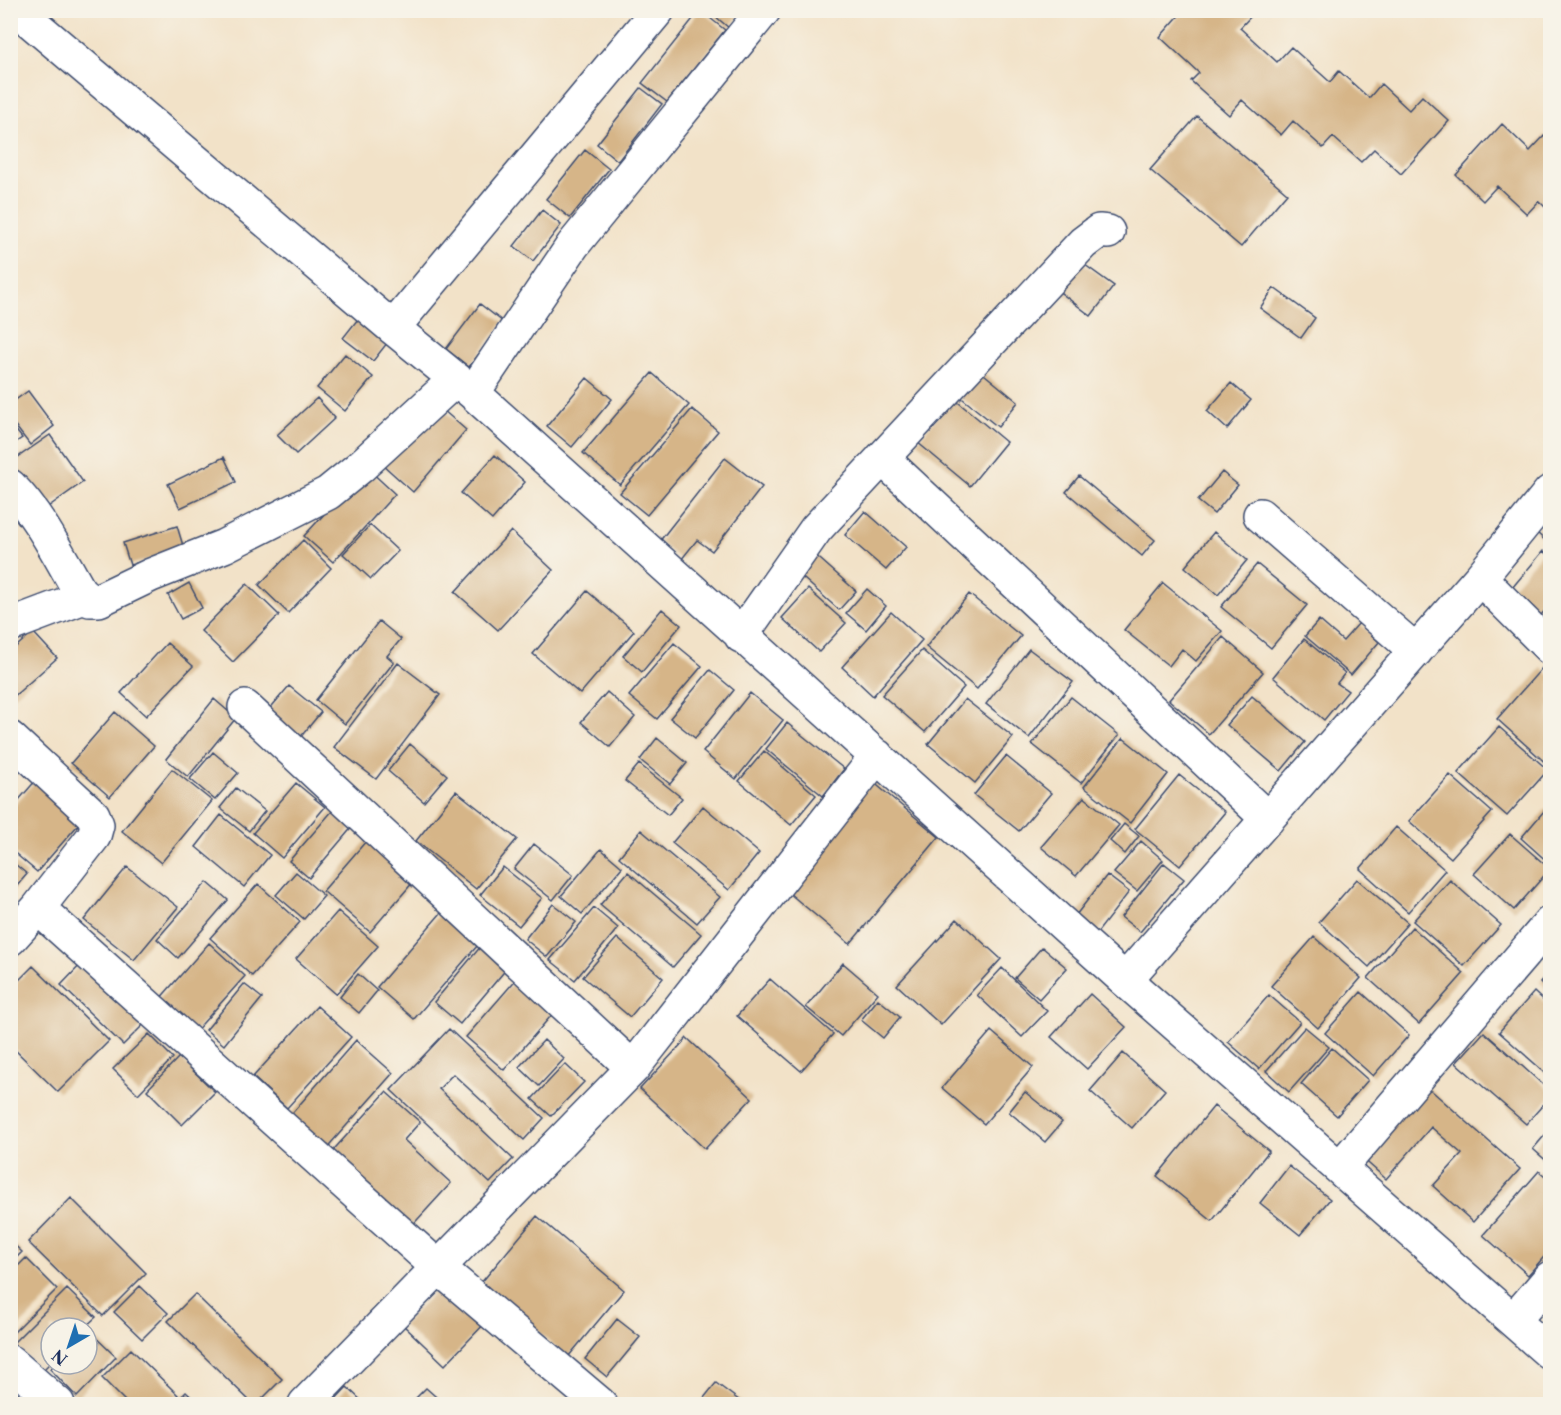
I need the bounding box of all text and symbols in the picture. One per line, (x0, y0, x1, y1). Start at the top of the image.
north arrow (39, 1316, 99, 1376)
text: N (48, 1345, 71, 1370)

